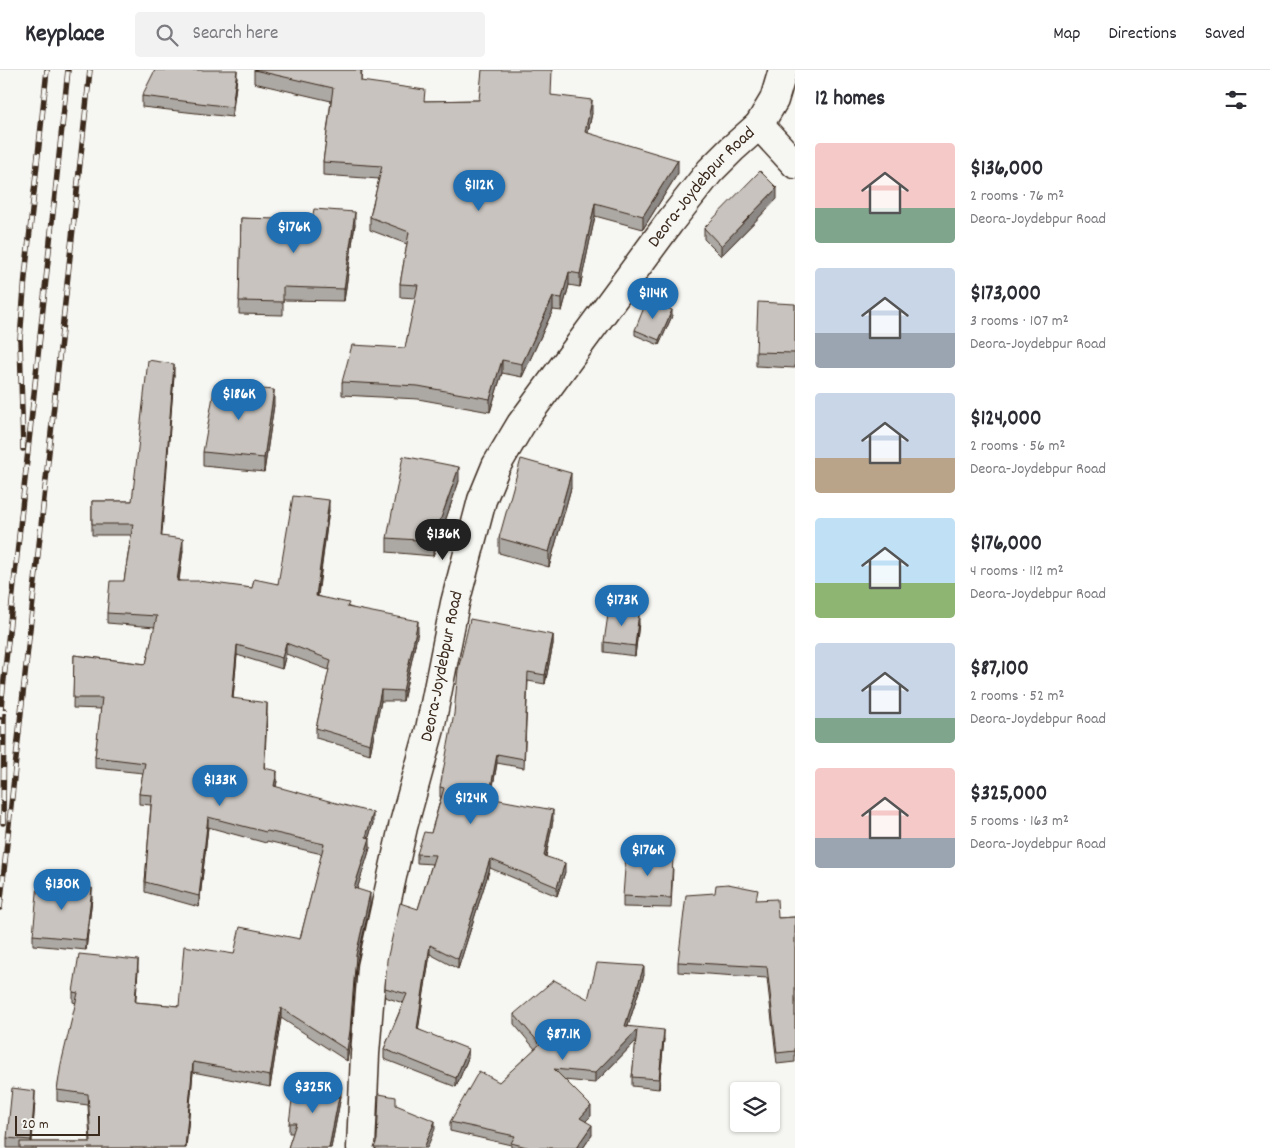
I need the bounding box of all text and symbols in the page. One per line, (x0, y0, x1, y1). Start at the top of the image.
search box (135, 12, 485, 57)
text: Keyplace (25, 18, 105, 52)
icon: search (153, 21, 181, 49)
text: Search here (193, 21, 278, 48)
text: Map (1053, 22, 1080, 47)
text: Directions (1108, 22, 1177, 47)
text: Saved (1205, 22, 1245, 47)
text: 12 homes (815, 85, 885, 115)
icon: filters (1222, 86, 1250, 114)
street label: Deora-Joydebpur Road (642, 121, 761, 253)
text: $136,000 (970, 155, 1043, 185)
icon: home (855, 163, 915, 223)
pin: $112K (444, 170, 514, 212)
text: $112K (464, 174, 494, 197)
text: 2 rooms · 76 m² (970, 185, 1064, 208)
text: Deora-Joydebpur Road (970, 208, 1106, 231)
pin: $176K (259, 212, 329, 254)
text: $176K (278, 216, 310, 239)
pin: $114K (618, 278, 688, 320)
text: $173,000 (970, 280, 1041, 310)
text: $114K (638, 282, 668, 305)
icon: home (855, 288, 915, 348)
text: 3 rooms · 107 m² (970, 310, 1069, 333)
text: Deora-Joydebpur Road (970, 333, 1106, 356)
pin: $186K (204, 378, 274, 421)
text: $186K (222, 383, 256, 406)
text: $124,000 (970, 405, 1041, 435)
icon: home (855, 413, 915, 473)
text: 2 rooms · 56 m² (970, 435, 1065, 458)
text: Deora-Joydebpur Road (970, 458, 1106, 481)
pin: $136K (408, 518, 478, 561)
text: $136K (426, 523, 460, 546)
text: $176,000 (970, 530, 1042, 560)
icon: home (855, 538, 915, 598)
text: 4 rooms · 112 m² (970, 560, 1064, 583)
text: Deora-Joydebpur Road (970, 583, 1106, 606)
pin: $173K (587, 584, 657, 627)
street label: Deora-Joydebpur Road (414, 588, 470, 745)
text: $173K (606, 589, 638, 612)
text: $87,100 (970, 655, 1029, 685)
icon: home (855, 663, 915, 723)
text: 2 rooms · 52 m² (970, 685, 1064, 708)
text: Deora-Joydebpur Road (970, 708, 1106, 731)
pin: $133K (185, 764, 255, 807)
text: $133K (203, 769, 237, 792)
text: $325,000 (970, 780, 1047, 810)
pin: $124K (436, 782, 506, 825)
text: $124K (455, 787, 487, 810)
icon: home (855, 788, 915, 848)
text: 5 rooms · 163 m² (970, 810, 1069, 833)
text: Deora-Joydebpur Road (970, 833, 1106, 856)
pin: $176K (613, 834, 683, 877)
text: $176K (632, 839, 664, 862)
pin: $130K (27, 868, 97, 911)
text: $130K (45, 873, 79, 896)
pin: $87.1K (522, 1018, 604, 1061)
text: $87.1K (546, 1023, 580, 1046)
pin: $325K (278, 1072, 348, 1114)
text: $325K (294, 1076, 332, 1099)
map controls (730, 1082, 780, 1132)
button: layers (730, 1082, 780, 1132)
scale bar (15, 1113, 100, 1136)
text: 20 m (22, 1115, 49, 1135)

